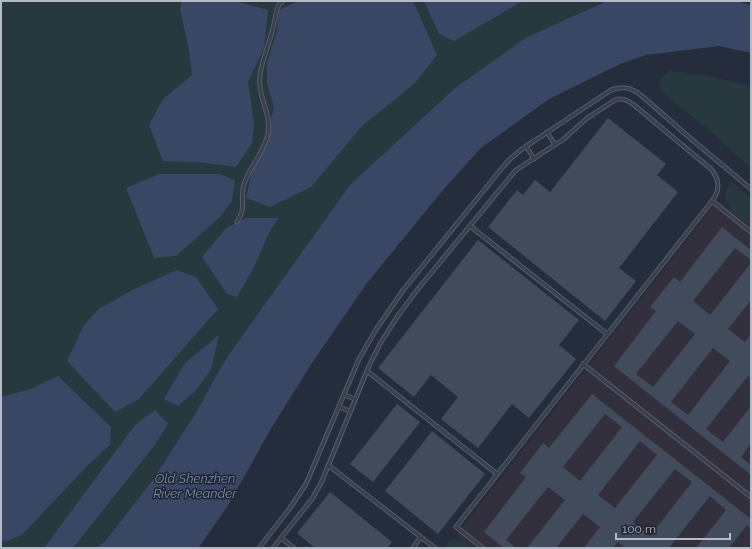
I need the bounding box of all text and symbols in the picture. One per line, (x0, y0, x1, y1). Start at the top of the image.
water label: Old Shenzhen River Meander (153, 471, 237, 501)
scale bar (616, 515, 730, 541)
text: 100 m (622, 522, 656, 536)

